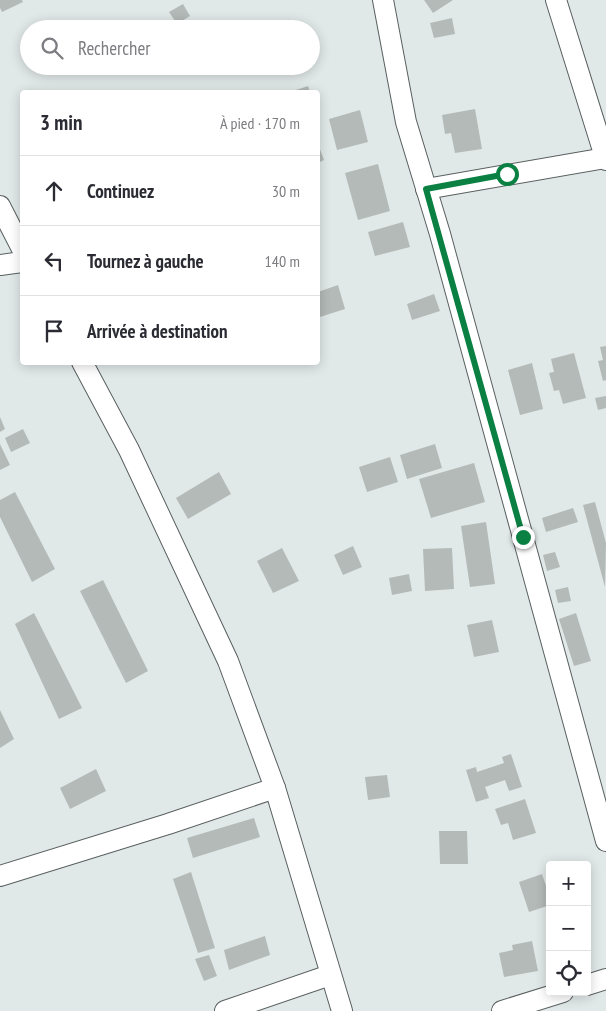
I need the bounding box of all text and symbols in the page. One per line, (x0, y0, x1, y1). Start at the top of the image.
search box (20, 20, 320, 75)
icon: search (38, 34, 66, 62)
text: Rechercher (78, 36, 150, 60)
text: 3 min (40, 109, 82, 136)
text: À pied · 170 m (220, 113, 300, 133)
route start (496, 163, 519, 186)
icon: ahead (40, 177, 68, 205)
text: Continuez (87, 179, 154, 203)
text: 30 m (272, 181, 300, 201)
icon: left (40, 247, 68, 275)
text: Tournez à gauche (87, 249, 204, 273)
text: 140 m (265, 251, 300, 271)
icon: arrive (40, 317, 68, 345)
text: Arrivée à destination (87, 319, 228, 343)
route end (512, 526, 535, 549)
map controls (546, 861, 591, 996)
button: + (546, 861, 591, 906)
button: − (546, 906, 591, 951)
button: locate (546, 951, 591, 996)

